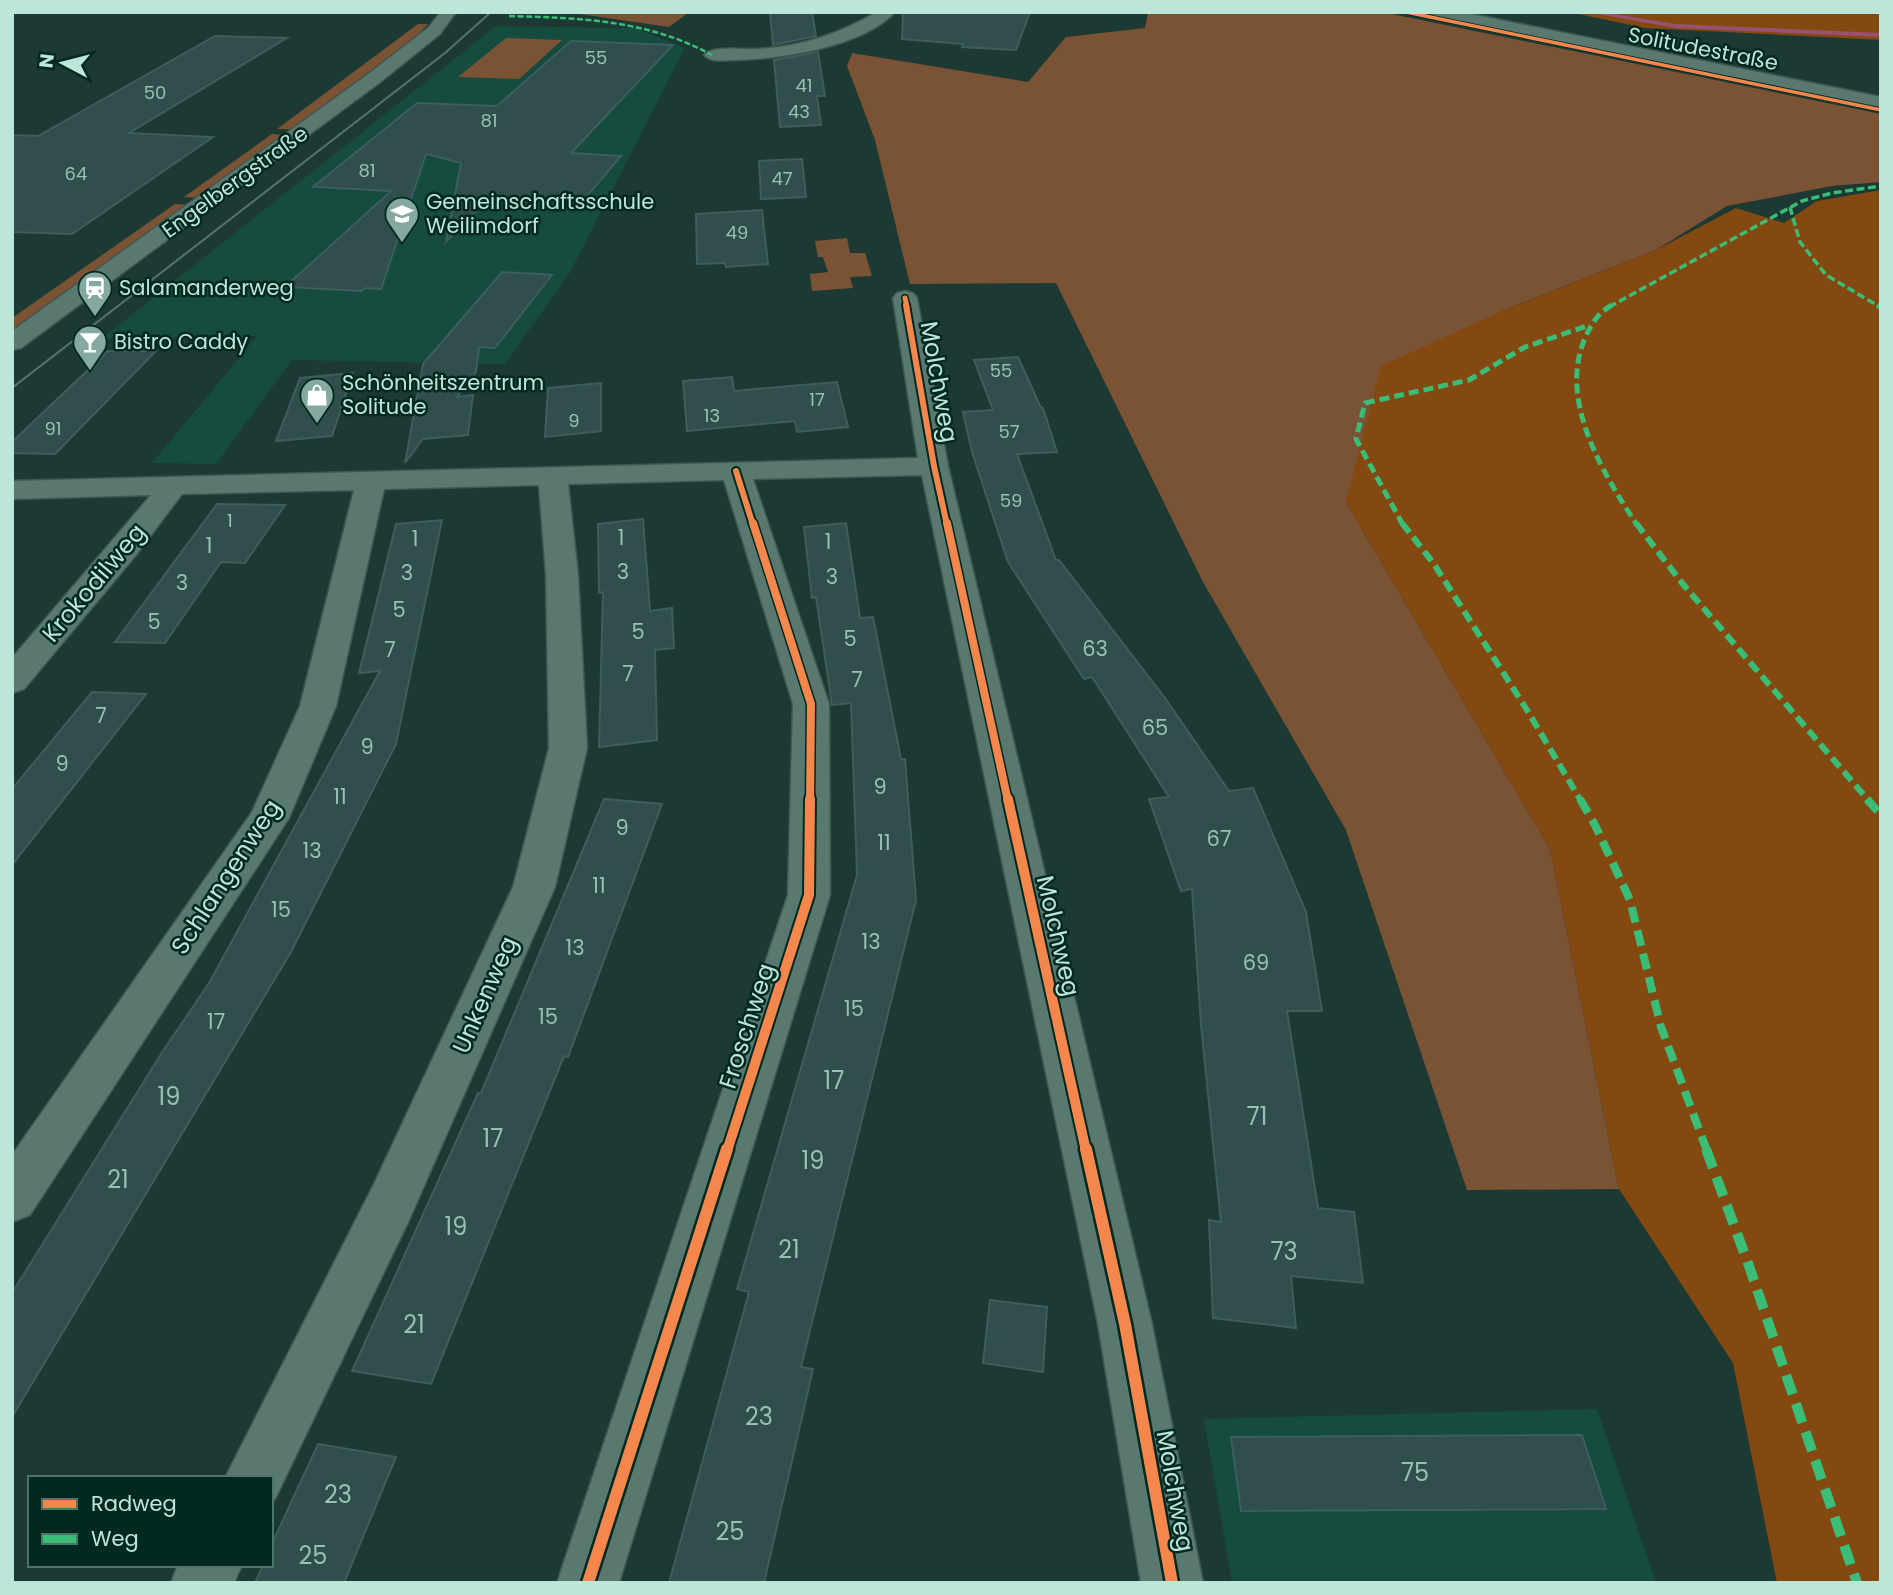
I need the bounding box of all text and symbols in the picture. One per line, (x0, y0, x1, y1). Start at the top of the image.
street label: Solitudestraße (1626, 20, 1781, 77)
north arrow (28, 28, 98, 98)
house number: 55 (585, 45, 607, 70)
text: N (32, 52, 61, 70)
house number: 41 (795, 73, 813, 98)
house number: 50 (144, 80, 166, 105)
house number: 43 (788, 99, 810, 124)
house number: 81 (480, 108, 498, 133)
street label: Engelbergstraße (156, 119, 314, 244)
house number: 81 (358, 158, 376, 183)
house number: 64 (65, 161, 87, 186)
house number: 47 (771, 166, 793, 191)
place label: Gemeinschaftsschule Weilimdorf (426, 187, 654, 240)
school or university icon: Gemeinschaftsschule Weilimdorf (383, 195, 421, 244)
house number: 49 (726, 220, 748, 245)
station icon: Salamanderweg (76, 269, 114, 318)
place label: Salamanderweg (119, 273, 294, 302)
street label: Molchweg (913, 319, 966, 445)
bar icon: Bistro Caddy (71, 323, 109, 372)
place label: Bistro Caddy (114, 327, 248, 356)
house number: 55 (990, 358, 1012, 383)
place label: Schönheitszentrum Solitude (342, 368, 544, 421)
shop icon: Schönheitszentrum Solitude (298, 376, 336, 425)
house number: 17 (809, 387, 825, 412)
house number: 13 (704, 403, 720, 428)
house number: 9 (568, 408, 580, 433)
house number: 91 (44, 416, 62, 441)
house number: 57 (998, 419, 1020, 444)
house number: 59 (1000, 488, 1022, 513)
house number: 1 (227, 508, 233, 533)
street label: Krokodilweg (34, 516, 153, 649)
house number: 1 (618, 523, 624, 552)
house number: 1 (412, 524, 418, 553)
house number: 1 (825, 527, 831, 556)
house number: 1 (206, 531, 212, 560)
house number: 3 (617, 557, 629, 586)
house number: 3 (401, 558, 413, 587)
house number: 3 (826, 562, 838, 591)
house number: 3 (176, 568, 188, 597)
house number: 5 (392, 595, 406, 624)
house number: 5 (147, 607, 161, 636)
house number: 5 (631, 617, 645, 646)
house number: 5 (843, 624, 857, 653)
house number: 63 (1082, 634, 1108, 663)
house number: 7 (384, 635, 396, 664)
house number: 7 (622, 659, 634, 688)
house number: 7 (851, 665, 863, 694)
house number: 7 (95, 701, 107, 730)
house number: 65 (1142, 713, 1168, 742)
house number: 9 (360, 732, 374, 761)
house number: 9 (55, 749, 69, 778)
house number: 9 (873, 772, 887, 801)
house number: 11 (333, 782, 347, 811)
street label: Schlangenweg (163, 793, 288, 961)
house number: 9 (615, 813, 629, 842)
house number: 67 (1207, 824, 1231, 853)
house number: 11 (877, 828, 891, 857)
house number: 13 (302, 836, 322, 865)
house number: 11 (592, 871, 606, 900)
street label: Molchweg (1029, 872, 1088, 999)
house number: 15 (271, 895, 291, 924)
house number: 13 (861, 927, 881, 956)
street label: Unkenweg (444, 931, 525, 1059)
house number: 13 (565, 933, 585, 962)
house number: 69 (1243, 948, 1269, 977)
street label: Froschweg (711, 959, 782, 1093)
house number: 15 (844, 994, 864, 1023)
house number: 15 (538, 1002, 558, 1031)
house number: 17 (207, 1007, 225, 1036)
house number: 17 (824, 1064, 844, 1097)
house number: 19 (158, 1080, 180, 1113)
house number: 71 (1247, 1100, 1267, 1133)
house number: 17 (483, 1122, 503, 1155)
house number: 19 (802, 1144, 824, 1177)
house number: 21 (107, 1163, 129, 1196)
house number: 19 (445, 1210, 467, 1243)
house number: 21 (778, 1233, 800, 1266)
house number: 73 (1270, 1235, 1298, 1268)
house number: 21 (403, 1308, 425, 1341)
house number: 23 (745, 1400, 773, 1433)
street label: Molchweg (1149, 1428, 1202, 1554)
house number: 75 (1401, 1456, 1429, 1489)
legend (28, 1476, 273, 1567)
house number: 23 (324, 1478, 352, 1511)
text: Radweg (91, 1489, 177, 1518)
house number: 25 (716, 1515, 744, 1548)
text: Weg (91, 1524, 139, 1553)
house number: 25 (299, 1539, 327, 1572)

